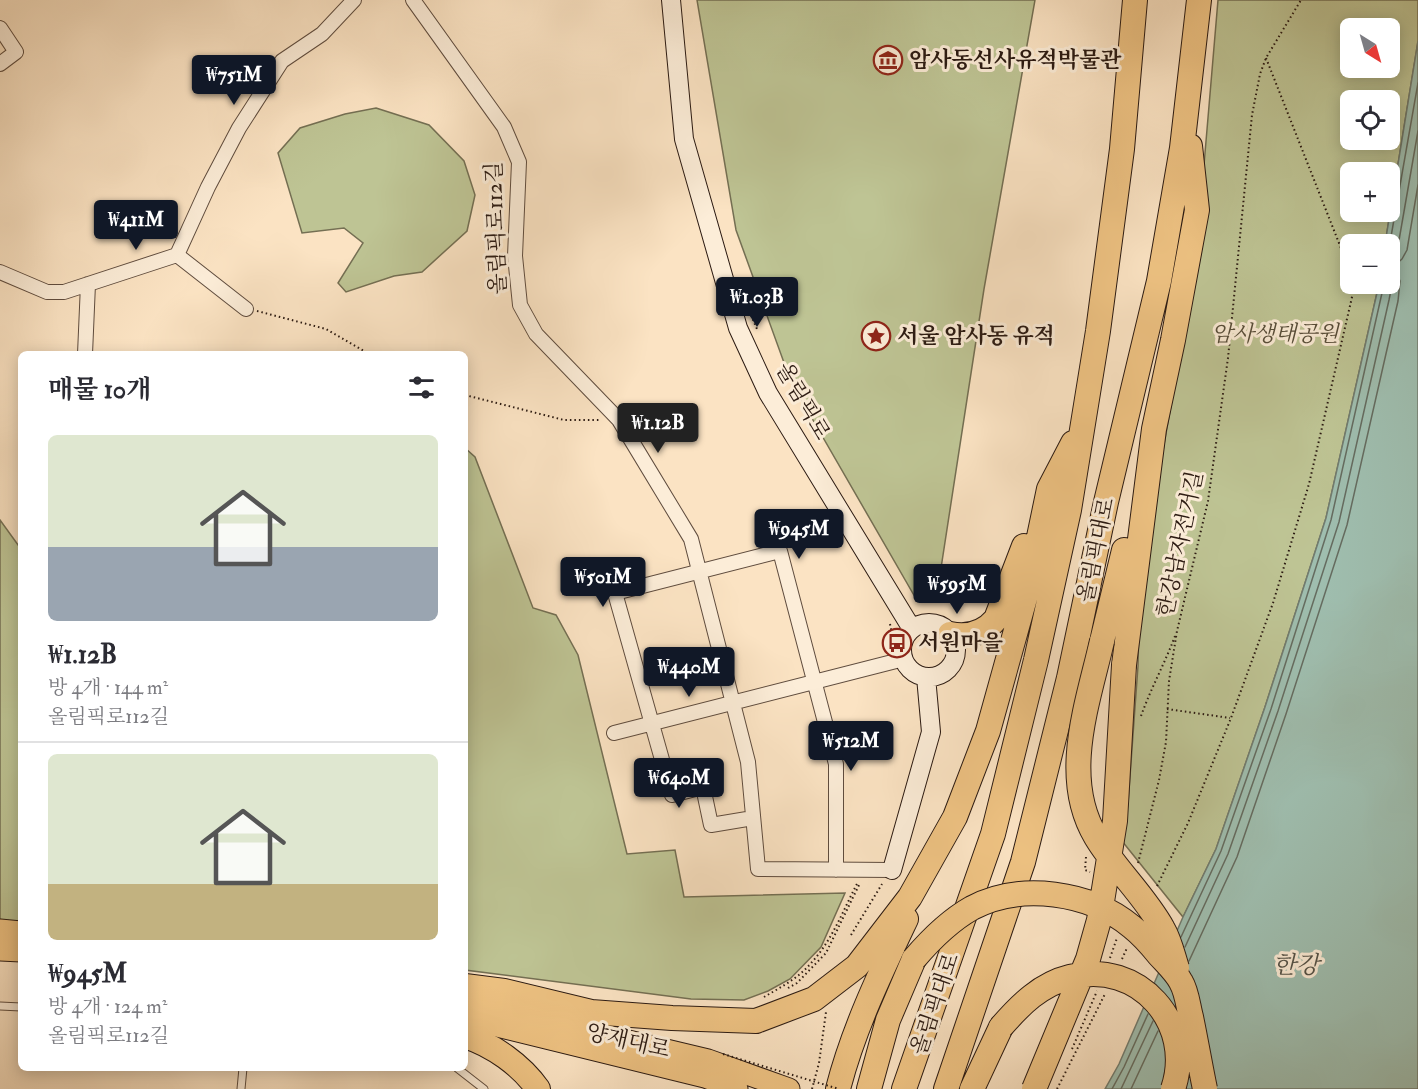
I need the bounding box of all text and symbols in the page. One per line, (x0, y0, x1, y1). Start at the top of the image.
north arrow (1340, 18, 1400, 78)
map controls (1340, 18, 1400, 294)
museum icon: 암사동선사유적박물관 (872, 44, 904, 76)
place label: 암사동선사유적박물관 (909, 46, 1122, 74)
pin: ₩751M (192, 55, 276, 106)
text: ₩751M (206, 62, 262, 87)
button: locate (1340, 90, 1400, 150)
street label: 올림픽로112길 (480, 161, 512, 295)
button: + (1340, 162, 1400, 222)
pin: ₩411M (94, 200, 178, 251)
text: ₩411M (108, 207, 164, 232)
button: − (1340, 234, 1400, 294)
pin: ₩1.03B (708, 277, 806, 328)
text: ₩1.03B (730, 284, 784, 309)
place icon: 서울 암사동 유적 (860, 320, 892, 352)
park label: 암사생태공원 (1211, 320, 1341, 348)
place label: 서울 암사동 유적 (897, 322, 1055, 350)
street label: 올림픽로 (770, 357, 836, 445)
icon: filters (405, 371, 438, 404)
text: 매물 10개 (48, 374, 151, 406)
pin: ₩1.12B (609, 403, 707, 454)
text: ₩1.12B (631, 410, 685, 435)
street label: 한강남자전거길 (1151, 468, 1209, 620)
icon: home (189, 474, 297, 582)
street label: 올림픽대로 (1071, 495, 1121, 605)
pin: ₩945M (757, 509, 841, 560)
text: ₩945M (769, 516, 829, 541)
pin: ₩501M (561, 557, 645, 608)
text: ₩501M (574, 564, 632, 589)
pin: ₩595M (915, 564, 999, 615)
text: ₩595M (928, 571, 986, 596)
bus stop icon: 서원마을 (881, 627, 913, 659)
place label: 서원마을 (918, 629, 1003, 657)
text: ₩1.12B (48, 639, 117, 671)
pin: ₩440M (647, 647, 731, 698)
text: ₩440M (658, 654, 720, 679)
text: 방 4개 · 144 m² (48, 675, 168, 700)
text: 올림픽로112길 (48, 704, 169, 729)
pin: ₩512M (809, 721, 893, 772)
text: ₩512M (822, 728, 880, 753)
pin: ₩640M (637, 758, 721, 809)
text: ₩640M (648, 765, 710, 790)
icon: home (189, 793, 297, 901)
street label: 올림픽대로 (904, 949, 966, 1059)
water label: 한강 (1273, 950, 1323, 981)
text: ₩945M (48, 958, 127, 990)
text: 방 4개 · 124 m² (48, 994, 167, 1019)
street label: 양재대로 (583, 1018, 673, 1064)
text: 올림픽로112길 (48, 1023, 169, 1048)

